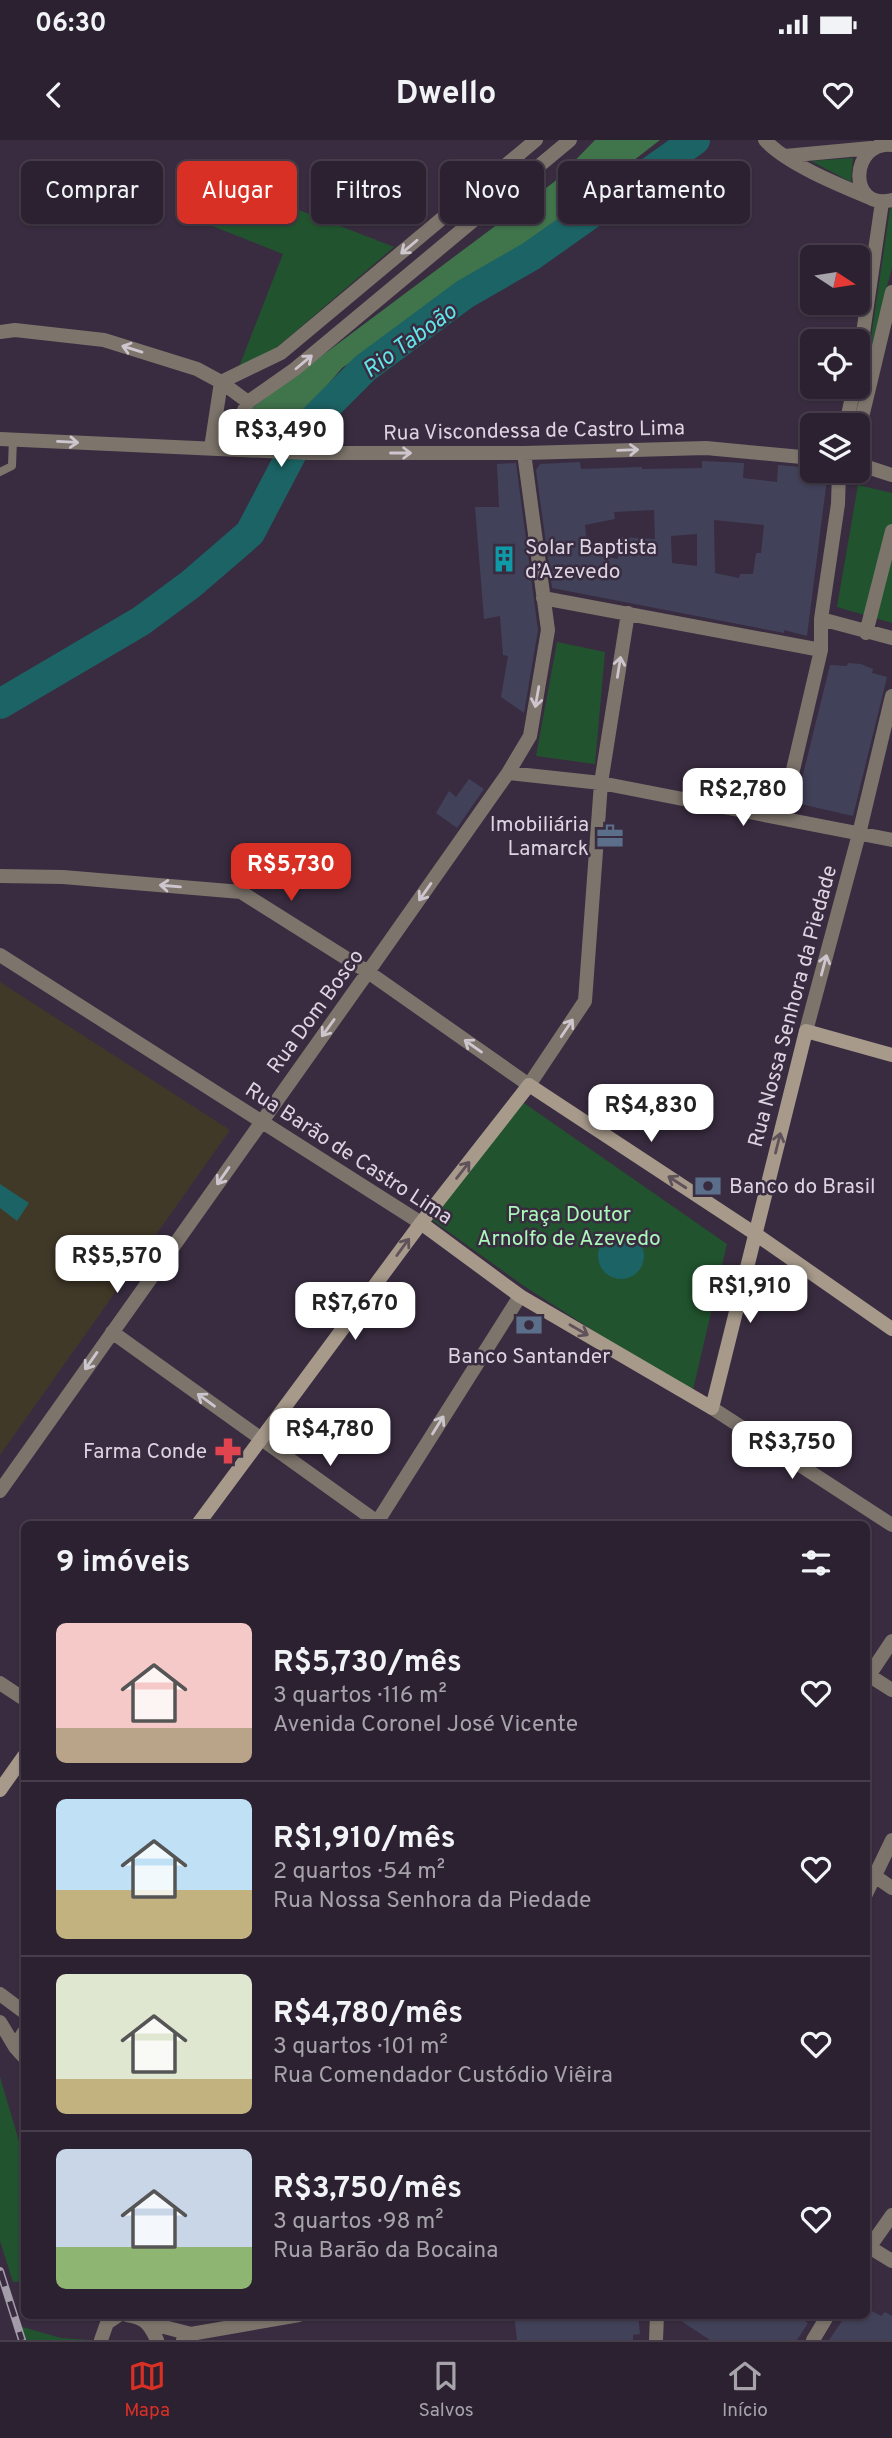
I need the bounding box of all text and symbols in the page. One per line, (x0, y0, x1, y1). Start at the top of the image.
text: 06:30 (35, 8, 107, 41)
text: Dwello (396, 75, 496, 115)
icon: back (35, 76, 73, 114)
icon: heart (819, 76, 857, 114)
chip: Comprar (21, 161, 163, 224)
chip: Alugar (177, 161, 297, 224)
chip: Filtros (311, 161, 426, 224)
chip: Novo (440, 161, 544, 224)
chip: Apartamento (558, 161, 750, 224)
one-way arrow (400, 239, 418, 254)
north arrow (800, 245, 870, 315)
map controls (800, 245, 870, 483)
water label: Rio Taboão (358, 298, 464, 386)
button: locate (800, 329, 870, 399)
one-way arrow (121, 341, 143, 354)
one-way arrow (294, 355, 312, 370)
pin: R$3,490 (216, 410, 346, 469)
button: layers (800, 413, 870, 483)
street label: Rua Viscondessa de Castro Lima (383, 415, 685, 448)
text: R$3,490 (235, 417, 327, 446)
one-way arrow (56, 435, 79, 448)
one-way arrow (616, 444, 639, 457)
one-way arrow (389, 446, 412, 460)
place label: Solar Baptista d’Azevedo (525, 535, 657, 586)
building icon: Solar Baptista d’Azevedo (489, 544, 519, 574)
one-way arrow (613, 656, 626, 679)
one-way arrow (530, 685, 543, 708)
pin: R$2,780 (678, 768, 808, 828)
text: R$2,780 (699, 776, 787, 805)
place label: Imobiliária Lamarck (490, 812, 589, 863)
office icon: Imobiliária Lamarck (595, 821, 625, 851)
pin: R$5,730 (226, 844, 356, 903)
text: R$5,730 (247, 851, 335, 880)
street label: Rua Nossa Senhora da Piedade (743, 862, 844, 1150)
one-way arrow (159, 879, 182, 892)
one-way arrow (418, 882, 432, 901)
street label: Rua Dom Bosco (262, 944, 370, 1080)
one-way arrow (818, 954, 831, 977)
one-way arrow (321, 1018, 336, 1037)
one-way arrow (560, 1019, 574, 1038)
one-way arrow (464, 1039, 483, 1053)
street label: Rua Barão de Castro Lima (239, 1077, 457, 1231)
pin: R$4,830 (586, 1084, 716, 1144)
text: R$4,830 (604, 1092, 698, 1121)
one-way arrow (772, 1132, 785, 1154)
one-way arrow (455, 1161, 470, 1179)
one-way arrow (216, 1166, 230, 1185)
bank icon: Banco do Brasil (693, 1171, 723, 1201)
place label: Banco do Brasil (729, 1174, 875, 1201)
one-way arrow (668, 1175, 687, 1189)
park label: Praça Doutor Arnolfo de Azevedo (477, 1202, 661, 1253)
pin: R$5,570 (52, 1236, 182, 1295)
one-way arrow (396, 1238, 411, 1257)
text: R$5,570 (71, 1243, 163, 1272)
pin: R$1,910 (685, 1266, 815, 1325)
text: R$1,910 (708, 1273, 792, 1302)
pin: R$7,670 (290, 1282, 420, 1342)
text: R$7,670 (311, 1290, 399, 1319)
bank icon: Banco Santander (514, 1310, 544, 1340)
one-way arrow (568, 1323, 588, 1337)
place label: Banco Santander (448, 1344, 610, 1371)
one-way arrow (84, 1351, 98, 1370)
one-way arrow (197, 1393, 216, 1407)
pin: R$4,780 (265, 1408, 395, 1468)
text: R$4,780 (285, 1416, 375, 1445)
one-way arrow (431, 1416, 446, 1435)
pin: R$3,750 (727, 1422, 857, 1481)
text: R$3,750 (748, 1429, 836, 1458)
pharmacy icon: Farma Conde (213, 1436, 243, 1466)
place label: Farma Conde (83, 1439, 207, 1466)
icon: filters (797, 1544, 835, 1582)
text: 9 imóveis (56, 1545, 190, 1582)
text: R$5,730/mês (273, 1645, 462, 1682)
icon: home (112, 1651, 196, 1735)
icon: heart (797, 1674, 835, 1712)
text: 3 quartos · 116 m² (273, 1682, 447, 1711)
text: Avenida Coronel José Vicente (273, 1711, 578, 1740)
text: R$1,910/mês (273, 1821, 456, 1858)
icon: home (112, 1827, 196, 1911)
icon: heart (797, 1850, 835, 1888)
text: 2 quartos · 54 m² (273, 1858, 445, 1887)
text: Rua Nossa Senhora da Piedade (273, 1887, 591, 1916)
text: R$4,780/mês (273, 1996, 463, 2033)
icon: home (112, 2002, 196, 2086)
icon: heart (797, 2025, 835, 2063)
text: 3 quartos · 101 m² (273, 2033, 448, 2062)
text: Rua Comendador Custódio Viêira (273, 2062, 613, 2091)
text: R$3,750/mês (273, 2171, 462, 2208)
icon: home (112, 2177, 196, 2261)
icon: heart (797, 2200, 835, 2238)
text: 3 quartos · 98 m² (273, 2208, 444, 2237)
text: Rua Barão da Bocaina (273, 2237, 498, 2266)
tab: Mapa (124, 2357, 170, 2423)
tab: Salvos (418, 2357, 474, 2423)
tab: Início (722, 2357, 768, 2423)

